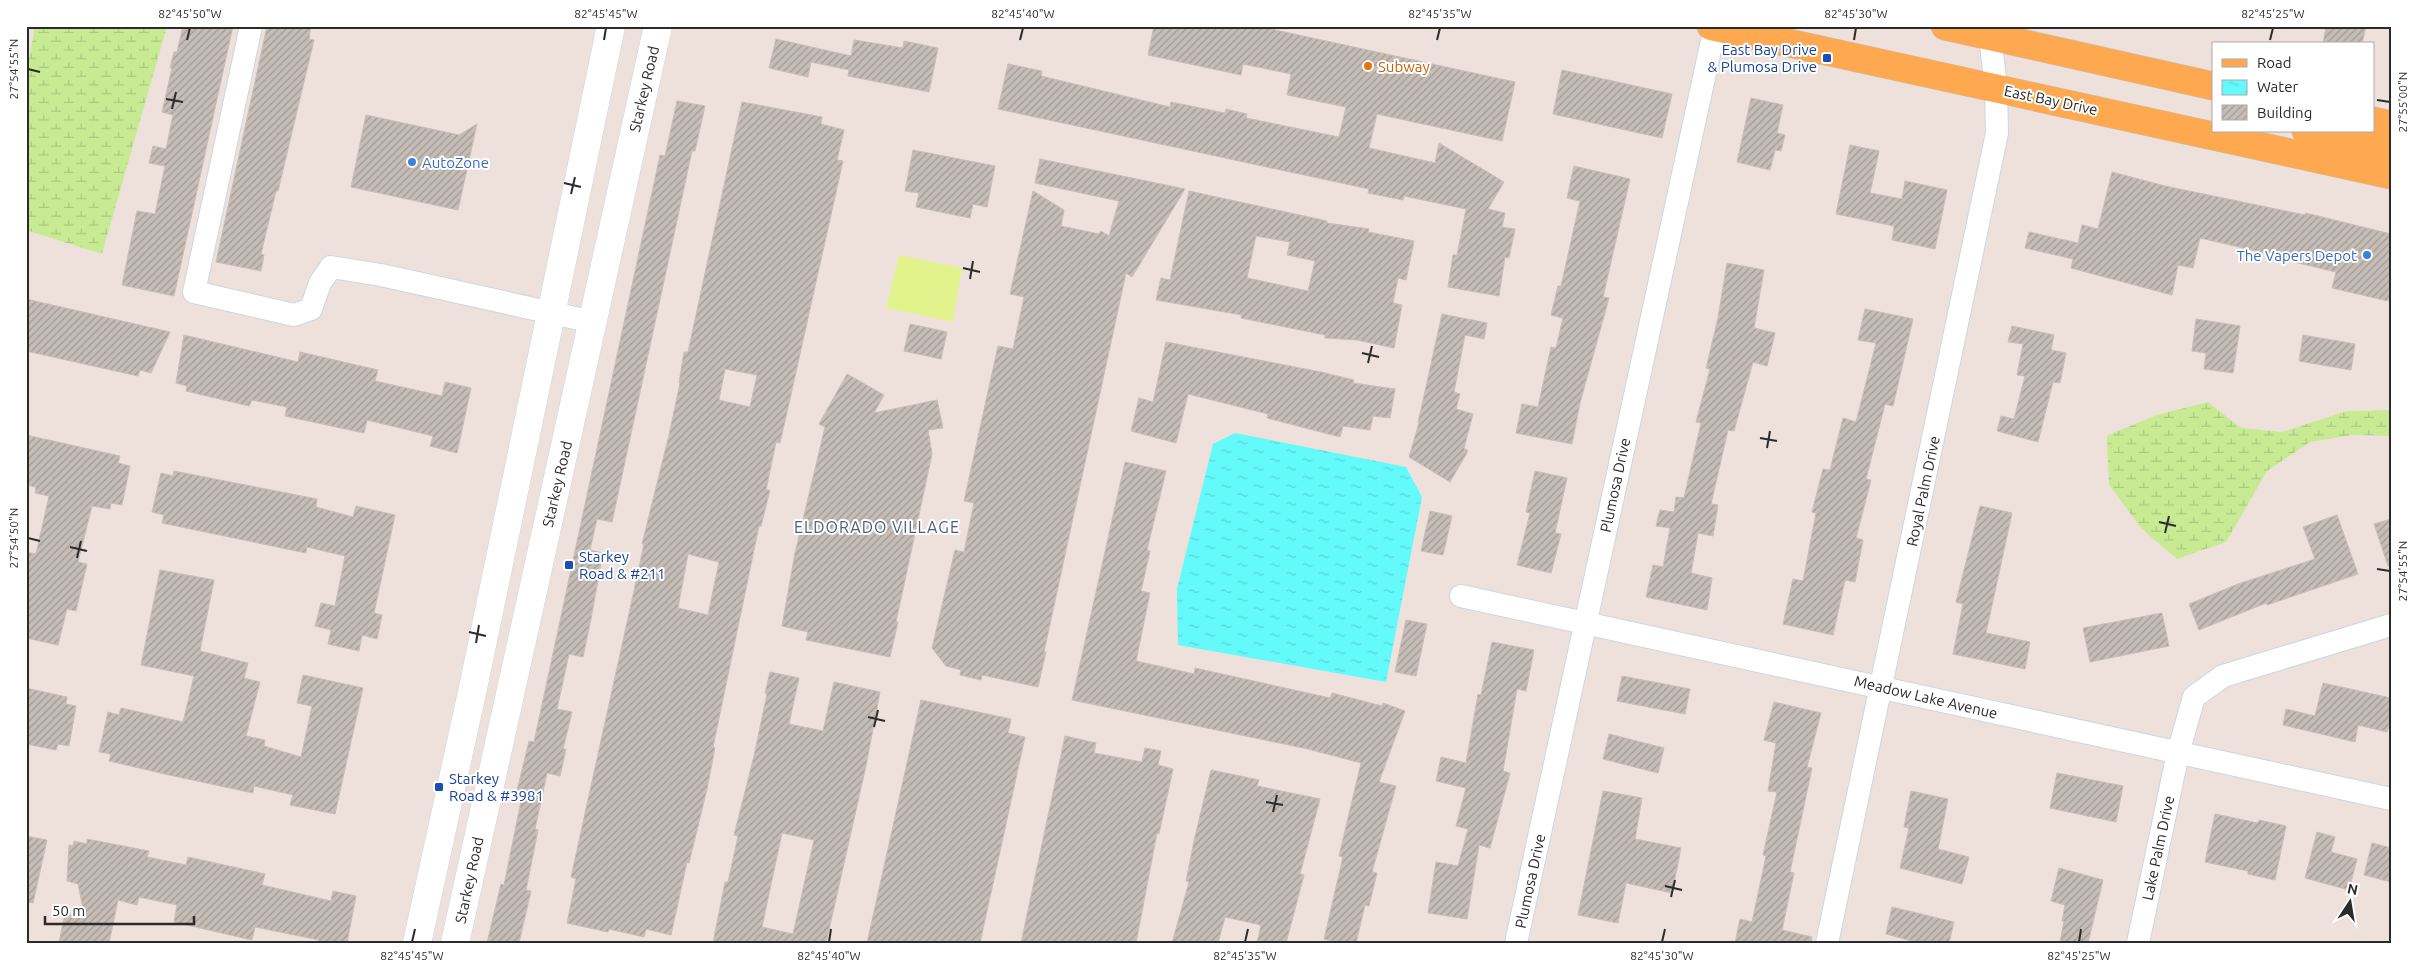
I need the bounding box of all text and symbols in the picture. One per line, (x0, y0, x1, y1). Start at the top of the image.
text: 82°45'50"W (158, 7, 222, 20)
text: 82°45'45"W (574, 7, 638, 20)
text: 82°45'40"W (991, 7, 1055, 20)
text: 82°45'35"W (1408, 7, 1472, 20)
text: 82°45'30"W (1824, 7, 1888, 20)
text: 82°45'25"W (2241, 7, 2305, 20)
text: 27°54'55"N (7, 39, 20, 99)
place label: East Bay Drive & Plumosa Drive (1707, 41, 1817, 75)
legend (2212, 42, 2374, 132)
street label: Starkey Road (626, 44, 662, 134)
marker: East Bay Drive & Plumosa Drive (1821, 52, 1833, 64)
text: Road (2257, 54, 2292, 71)
place label: Subway (1378, 58, 1430, 75)
marker: Subway (1362, 60, 1374, 72)
text: 27°55'00"N (2396, 72, 2409, 132)
text: Water (2257, 78, 2298, 95)
street label: East Bay Drive (2003, 82, 2099, 118)
text: Building (2257, 104, 2312, 121)
place label: AutoZone (422, 154, 489, 171)
marker: AutoZone (406, 156, 418, 168)
place label: The Vapers Depot (2236, 247, 2357, 264)
marker: The Vapers Depot (2361, 249, 2373, 261)
street label: Royal Palm Drive (1903, 434, 1943, 548)
street label: Plumosa Drive (1597, 436, 1633, 534)
street label: Starkey Road (539, 439, 575, 529)
text: 27°54'50"N (7, 508, 20, 568)
district label: ELDORADO VILLAGE (794, 518, 960, 536)
text: 27°54'55"N (2396, 541, 2409, 601)
place label: Starkey Road & #211 (579, 548, 666, 582)
marker: Starkey Road & #211 (563, 559, 575, 571)
street label: Meadow Lake Avenue (1853, 672, 1999, 722)
place label: Starkey Road & #3981 (449, 770, 544, 804)
marker: Starkey Road & #3981 (433, 781, 445, 793)
street label: Lake Palm Drive (2139, 794, 2177, 902)
street label: Plumosa Drive (1512, 832, 1548, 930)
street label: Starkey Road (452, 835, 486, 925)
north arrow (2324, 876, 2374, 926)
text: N (2346, 880, 2359, 898)
scale bar (45, 894, 194, 926)
text: 50 m (52, 902, 85, 919)
text: 82°45'45"W (380, 949, 444, 962)
text: 82°45'40"W (797, 949, 861, 962)
text: 82°45'35"W (1213, 949, 1277, 962)
text: 82°45'30"W (1630, 949, 1694, 962)
text: 82°45'25"W (2047, 949, 2111, 962)

